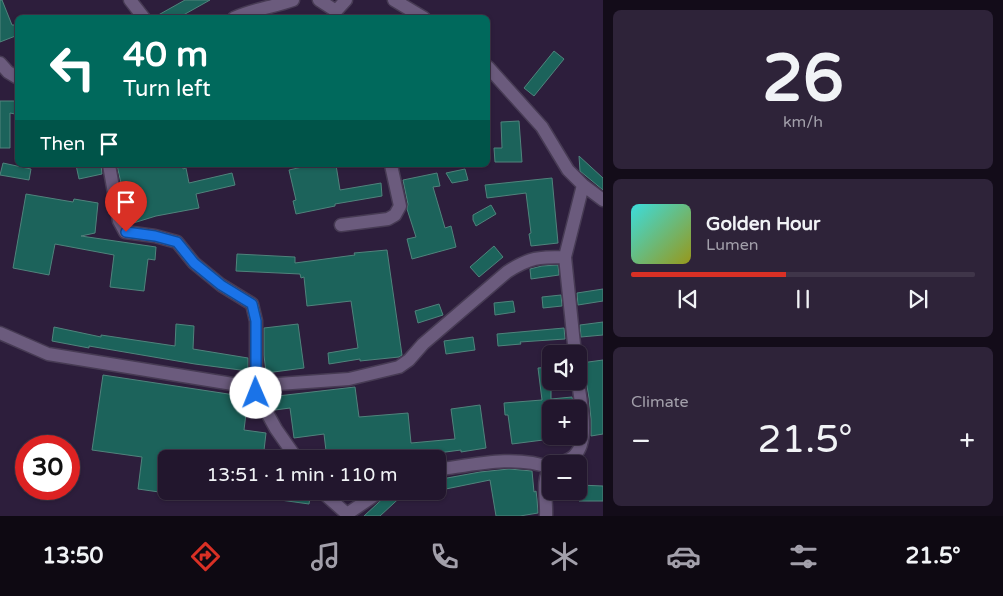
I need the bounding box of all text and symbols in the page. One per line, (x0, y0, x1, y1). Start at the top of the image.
text: 40 m (123, 34, 208, 76)
icon: left (40, 35, 105, 100)
text: 26 (762, 40, 844, 119)
text: Turn left (123, 76, 211, 102)
text: km/h (783, 112, 823, 132)
icon: arrive (95, 130, 123, 158)
text: Then (40, 133, 85, 155)
pin (105, 181, 147, 232)
icon: arrive (112, 188, 140, 216)
text: Golden Hour (706, 213, 820, 235)
text: Lumen (706, 235, 758, 255)
icon: previous (674, 285, 702, 313)
icon: pause (789, 285, 817, 313)
icon: next (904, 285, 932, 313)
map controls (542, 345, 587, 500)
button: sound (542, 345, 587, 390)
position arrow (229, 366, 281, 418)
text: Climate (631, 392, 689, 412)
button: + (542, 400, 587, 445)
text: 21.5° (758, 417, 853, 463)
text: − (631, 424, 651, 458)
text: + (959, 424, 975, 458)
speed limit sign: 30 (15, 435, 80, 500)
button: − (542, 455, 587, 500)
text: 13:51 · 1 min · 110 m (206, 464, 398, 486)
icon: directions (188, 539, 223, 574)
icon: music (308, 539, 343, 574)
icon: phone (427, 539, 462, 574)
icon: climate (547, 539, 582, 574)
icon: car (666, 539, 701, 574)
icon: filters (786, 539, 821, 574)
text: 13:50 (42, 543, 103, 569)
text: 21.5° (906, 543, 961, 569)

